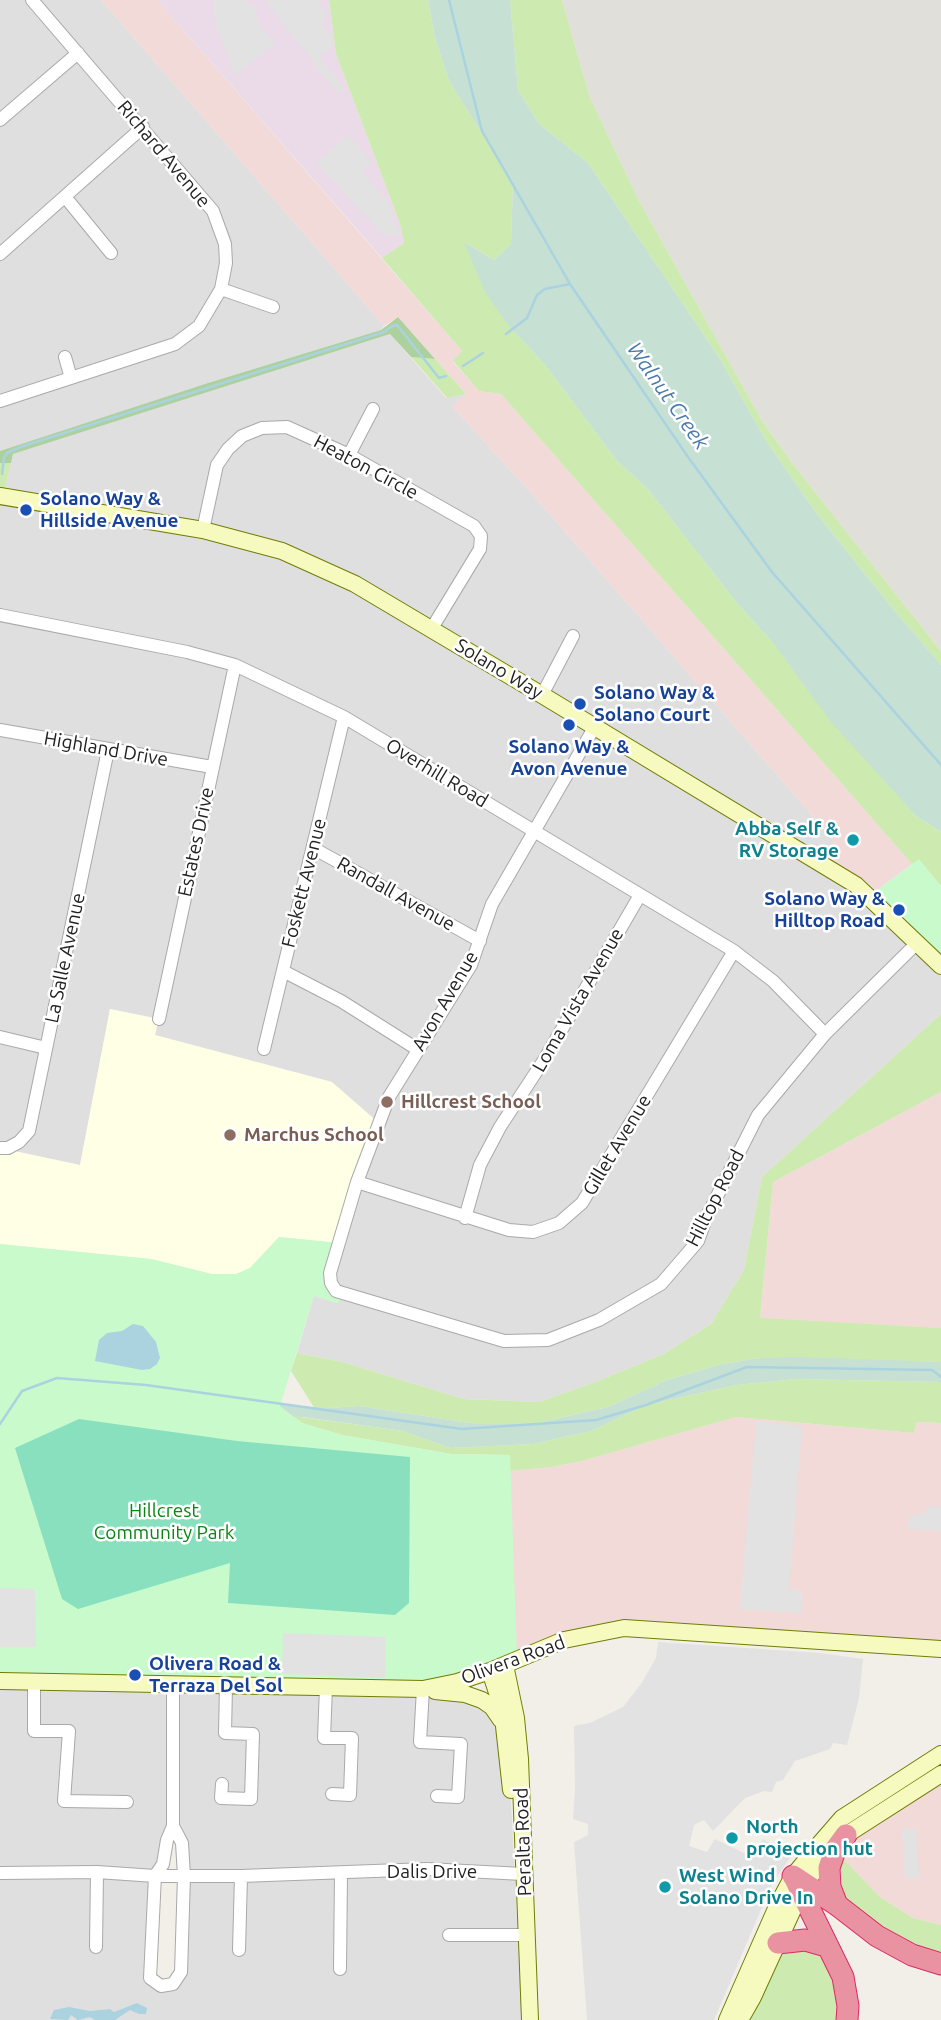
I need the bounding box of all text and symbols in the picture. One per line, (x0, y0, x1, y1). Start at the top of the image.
street label: Richard Avenue (113, 96, 215, 212)
water label: Walnut Creek (622, 338, 714, 454)
street label: Heaton Circle (310, 430, 422, 504)
place label: Solano Way & Hillside Avenue (40, 488, 179, 532)
marker: Solano Way & Hillside Avenue (18, 502, 34, 518)
street label: Solano Way (451, 634, 547, 704)
place label: Solano Way & Solano Court (594, 682, 715, 726)
marker: Solano Way & Solano Court (572, 696, 588, 712)
marker: Solano Way & Avon Avenue (561, 717, 577, 733)
street label: Highland Drive (42, 727, 170, 771)
street label: Overhill Road (382, 734, 492, 812)
place label: Solano Way & Avon Avenue (509, 736, 629, 780)
street label: Estates Drive (173, 785, 219, 899)
street label: Foskett Avenue (277, 816, 331, 950)
place label: Abba Self & RV Storage (735, 818, 839, 862)
marker: Abba Self & RV Storage (845, 832, 861, 848)
street label: Randall Avenue (333, 852, 459, 936)
place label: Solano Way & Hilltop Road (764, 888, 885, 932)
street label: La Salle Avenue (40, 891, 90, 1025)
marker: Solano Way & Hilltop Road (891, 902, 907, 918)
street label: Loma Vista Avenue (528, 924, 628, 1076)
street label: Avon Avenue (407, 947, 483, 1055)
street label: Gillet Avenue (578, 1090, 656, 1200)
place label: Hillcrest School (401, 1091, 541, 1113)
marker: Hillcrest School (379, 1094, 395, 1110)
place label: Marchus School (244, 1124, 384, 1146)
marker: Marchus School (222, 1127, 238, 1143)
street label: Hilltop Road (681, 1146, 749, 1250)
park label: Hillcrest Community Park (94, 1500, 234, 1544)
street label: Olivera Road (458, 1631, 568, 1689)
place label: Olivera Road & Terraza Del Sol (149, 1653, 283, 1697)
marker: Olivera Road & Terraza Del Sol (127, 1667, 143, 1683)
street label: Peralta Road (510, 1787, 536, 1897)
place label: North projection hut (746, 1816, 873, 1860)
marker: North projection hut (724, 1830, 740, 1846)
street label: Dalis Drive (387, 1861, 477, 1883)
place label: West Wind Solano Drive In (679, 1865, 814, 1909)
marker: West Wind Solano Drive In (657, 1879, 673, 1895)

